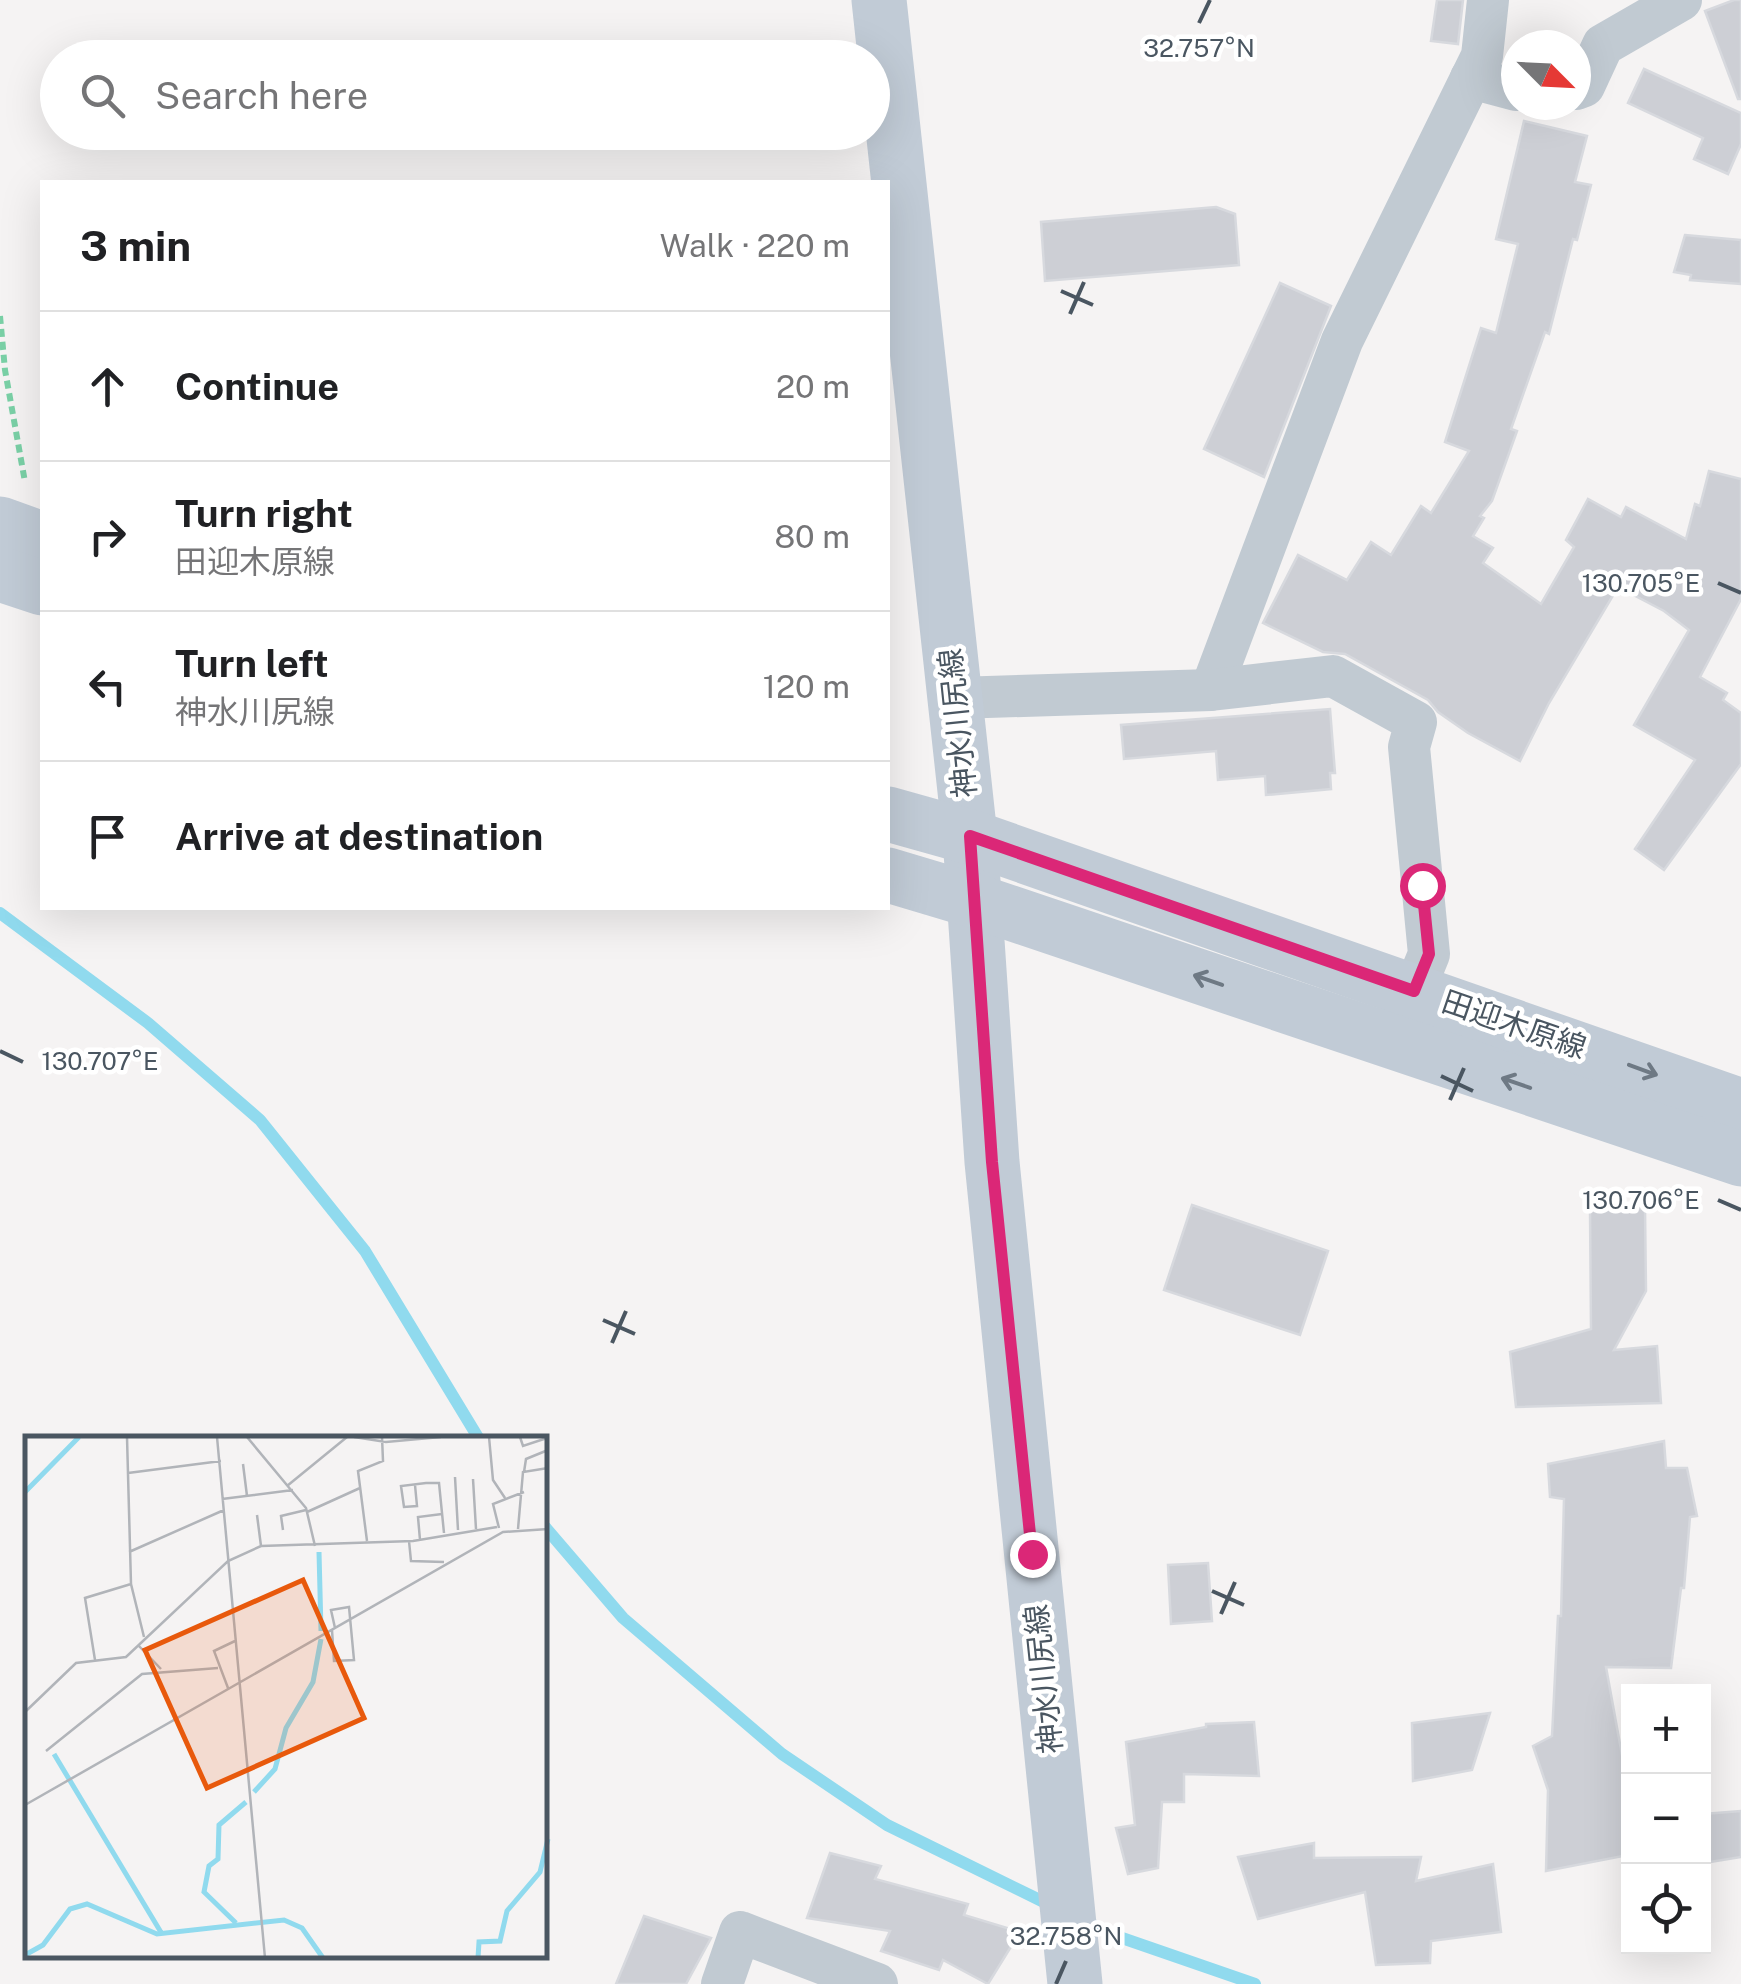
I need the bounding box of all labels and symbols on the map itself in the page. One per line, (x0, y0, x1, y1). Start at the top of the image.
north arrow (1501, 30, 1591, 120)
text: 32.757°N (1143, 33, 1255, 63)
text: 130.705°E (1582, 568, 1700, 598)
street label: 神水川尻線 (931, 647, 983, 800)
route start (1400, 863, 1446, 909)
one-way arrow (1193, 969, 1224, 987)
street label: 田迎木原線 (1438, 983, 1591, 1065)
text: 130.707°E (42, 1046, 158, 1076)
one-way arrow (1626, 1062, 1657, 1080)
one-way arrow (1501, 1073, 1532, 1091)
text: 130.706°E (1582, 1185, 1700, 1215)
inset map (25, 1436, 548, 1959)
route end (1010, 1532, 1056, 1578)
street label: 神水川尻線 (1017, 1603, 1069, 1756)
text: 32.758°N (1010, 1921, 1122, 1951)

